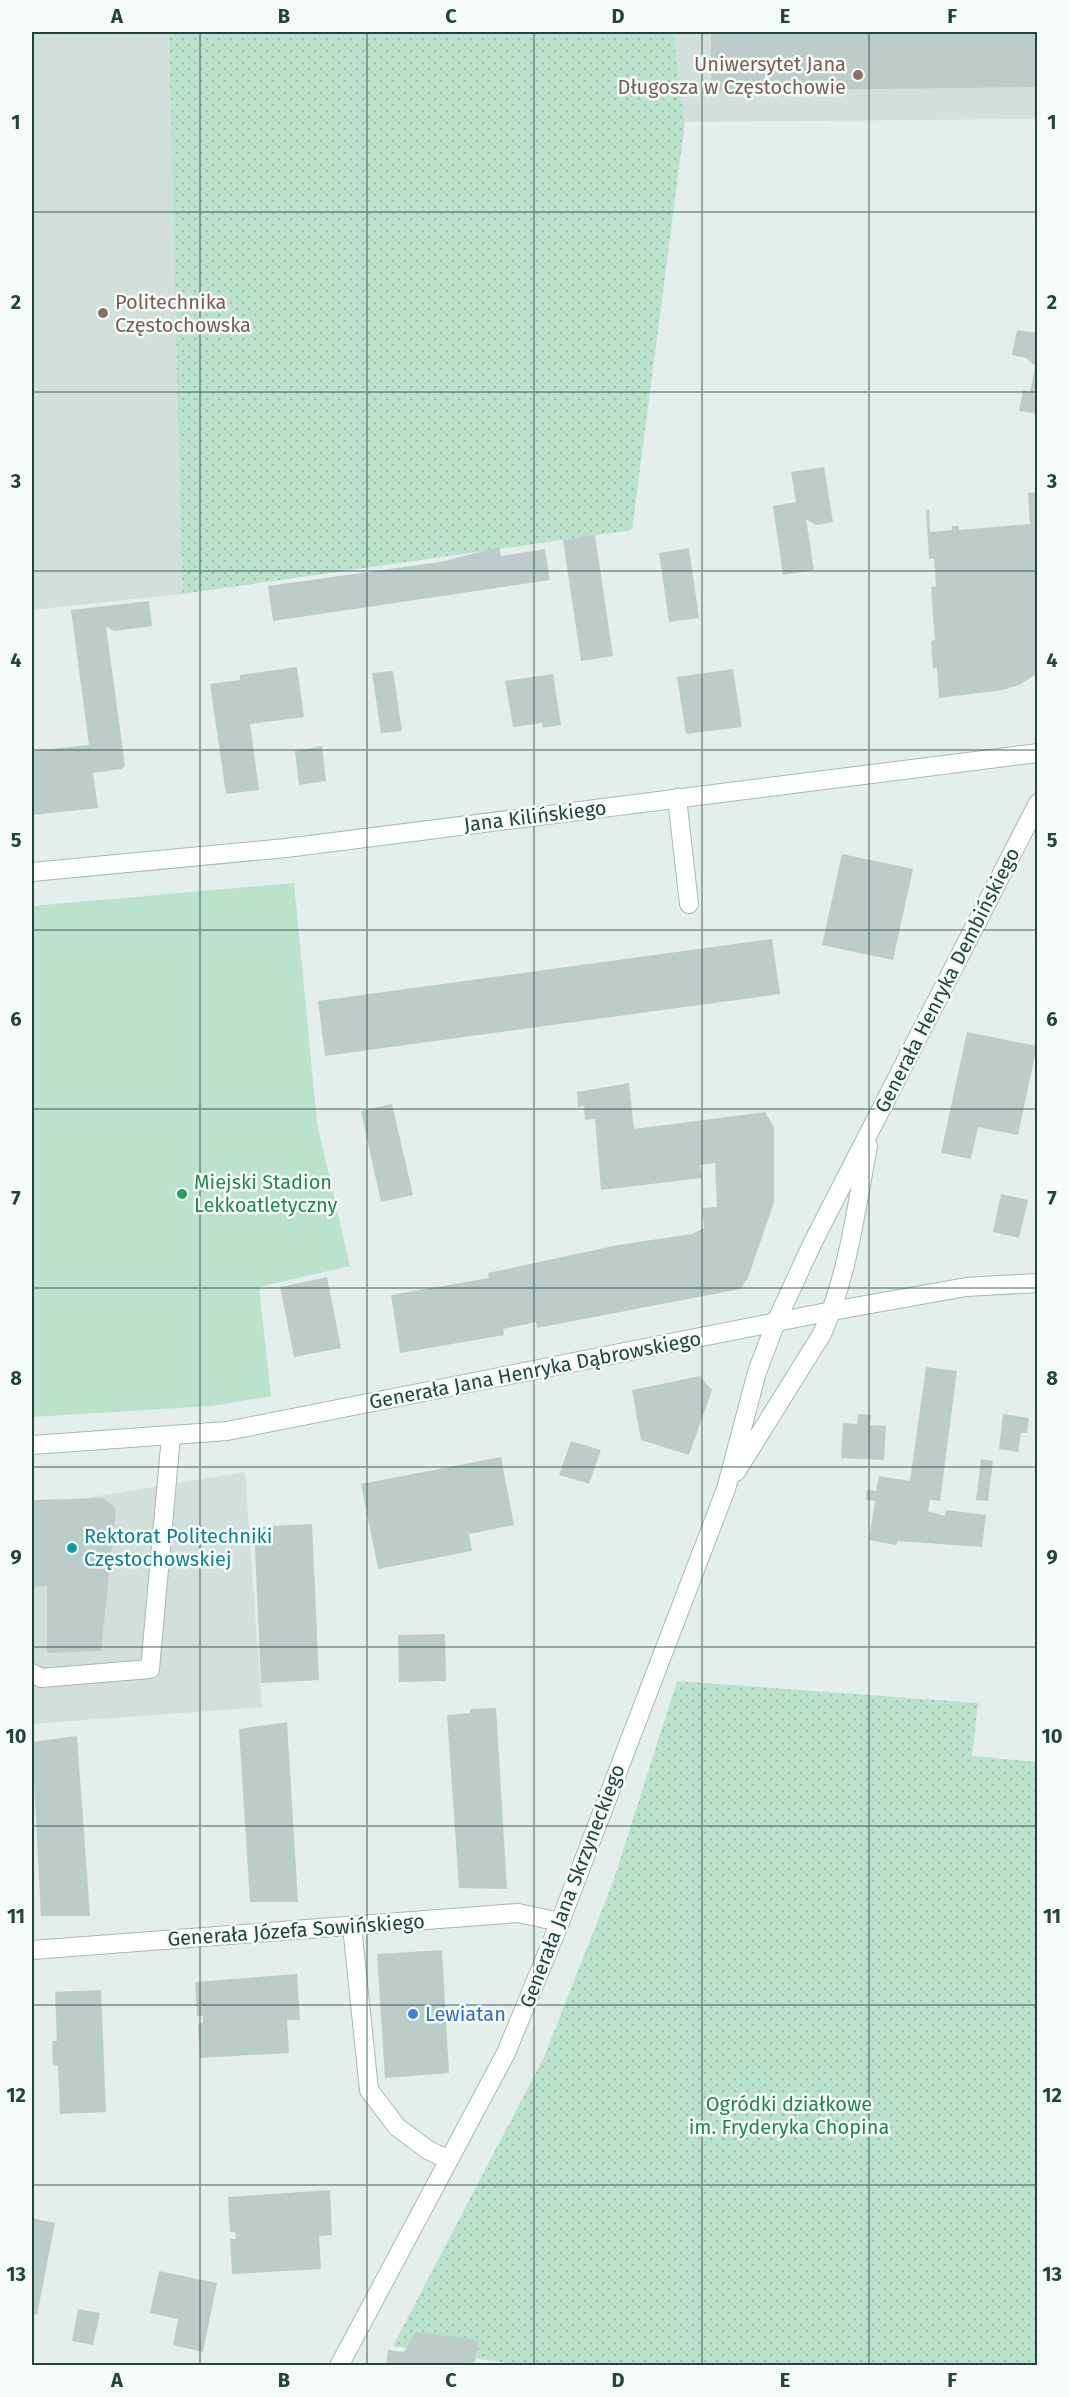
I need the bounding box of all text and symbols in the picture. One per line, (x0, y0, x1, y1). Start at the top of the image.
text: A (110, 4, 124, 28)
text: B (278, 4, 290, 28)
text: C (445, 4, 457, 28)
text: D (611, 4, 625, 28)
text: E (780, 4, 790, 28)
text: F (947, 4, 957, 28)
place label: Uniwersytet Jana Długosza w Częstochowie (618, 52, 846, 99)
marker: Uniwersytet Jana Długosza w Częstochowie (851, 68, 865, 82)
text: 1 (11, 110, 21, 134)
text: 1 (1047, 110, 1057, 134)
text: 2 (11, 290, 21, 314)
place label: Politechnika Częstochowska (115, 290, 251, 337)
text: 2 (1047, 290, 1057, 314)
marker: Politechnika Częstochowska (96, 306, 110, 320)
text: 3 (10, 469, 21, 493)
text: 3 (1046, 469, 1057, 493)
text: 4 (10, 648, 22, 672)
text: 4 (1046, 648, 1058, 672)
street label: Jana Kilińskiego (462, 795, 608, 837)
text: 5 (11, 828, 22, 852)
text: 5 (1047, 828, 1058, 852)
street label: Generała Henryka Dembińskiego (870, 844, 1024, 1116)
text: 6 (10, 1007, 22, 1031)
text: 6 (1046, 1007, 1058, 1031)
place label: Miejski Stadion Lekkoatletyczny (194, 1170, 337, 1217)
text: 7 (11, 1186, 21, 1210)
text: 7 (1047, 1186, 1057, 1210)
marker: Miejski Stadion Lekkoatletyczny (175, 1187, 189, 1201)
street label: Generała Jana Henryka Dąbrowskiego (367, 1326, 703, 1414)
text: 8 (10, 1366, 22, 1390)
text: 8 (1046, 1366, 1058, 1390)
place label: Rektorat Politechniki Częstochowskiej (84, 1524, 273, 1571)
marker: Rektorat Politechniki Częstochowskiej (65, 1541, 79, 1555)
text: 9 (10, 1545, 22, 1569)
text: 9 (1046, 1545, 1058, 1569)
text: 10 (6, 1724, 26, 1748)
text: 10 (1042, 1724, 1062, 1748)
street label: Generała Jana Skrzyneckiego (514, 1761, 630, 2011)
text: 11 (7, 1904, 25, 1928)
text: 11 (1043, 1904, 1061, 1928)
street label: Generała Józefa Sowińskiego (167, 1909, 425, 1951)
place label: Lewiatan (425, 2002, 506, 2026)
marker: Lewiatan (406, 2007, 420, 2021)
text: 12 (6, 2083, 26, 2107)
text: 12 (1042, 2083, 1062, 2107)
park label: Ogródki działkowe im. Fryderyka Chopina (689, 2092, 889, 2139)
text: 13 (6, 2262, 26, 2286)
text: 13 (1042, 2262, 1062, 2286)
text: A (110, 2368, 124, 2392)
text: B (278, 2368, 290, 2392)
text: C (445, 2368, 457, 2392)
text: D (611, 2368, 625, 2392)
text: E (780, 2368, 790, 2392)
text: F (947, 2368, 957, 2392)

